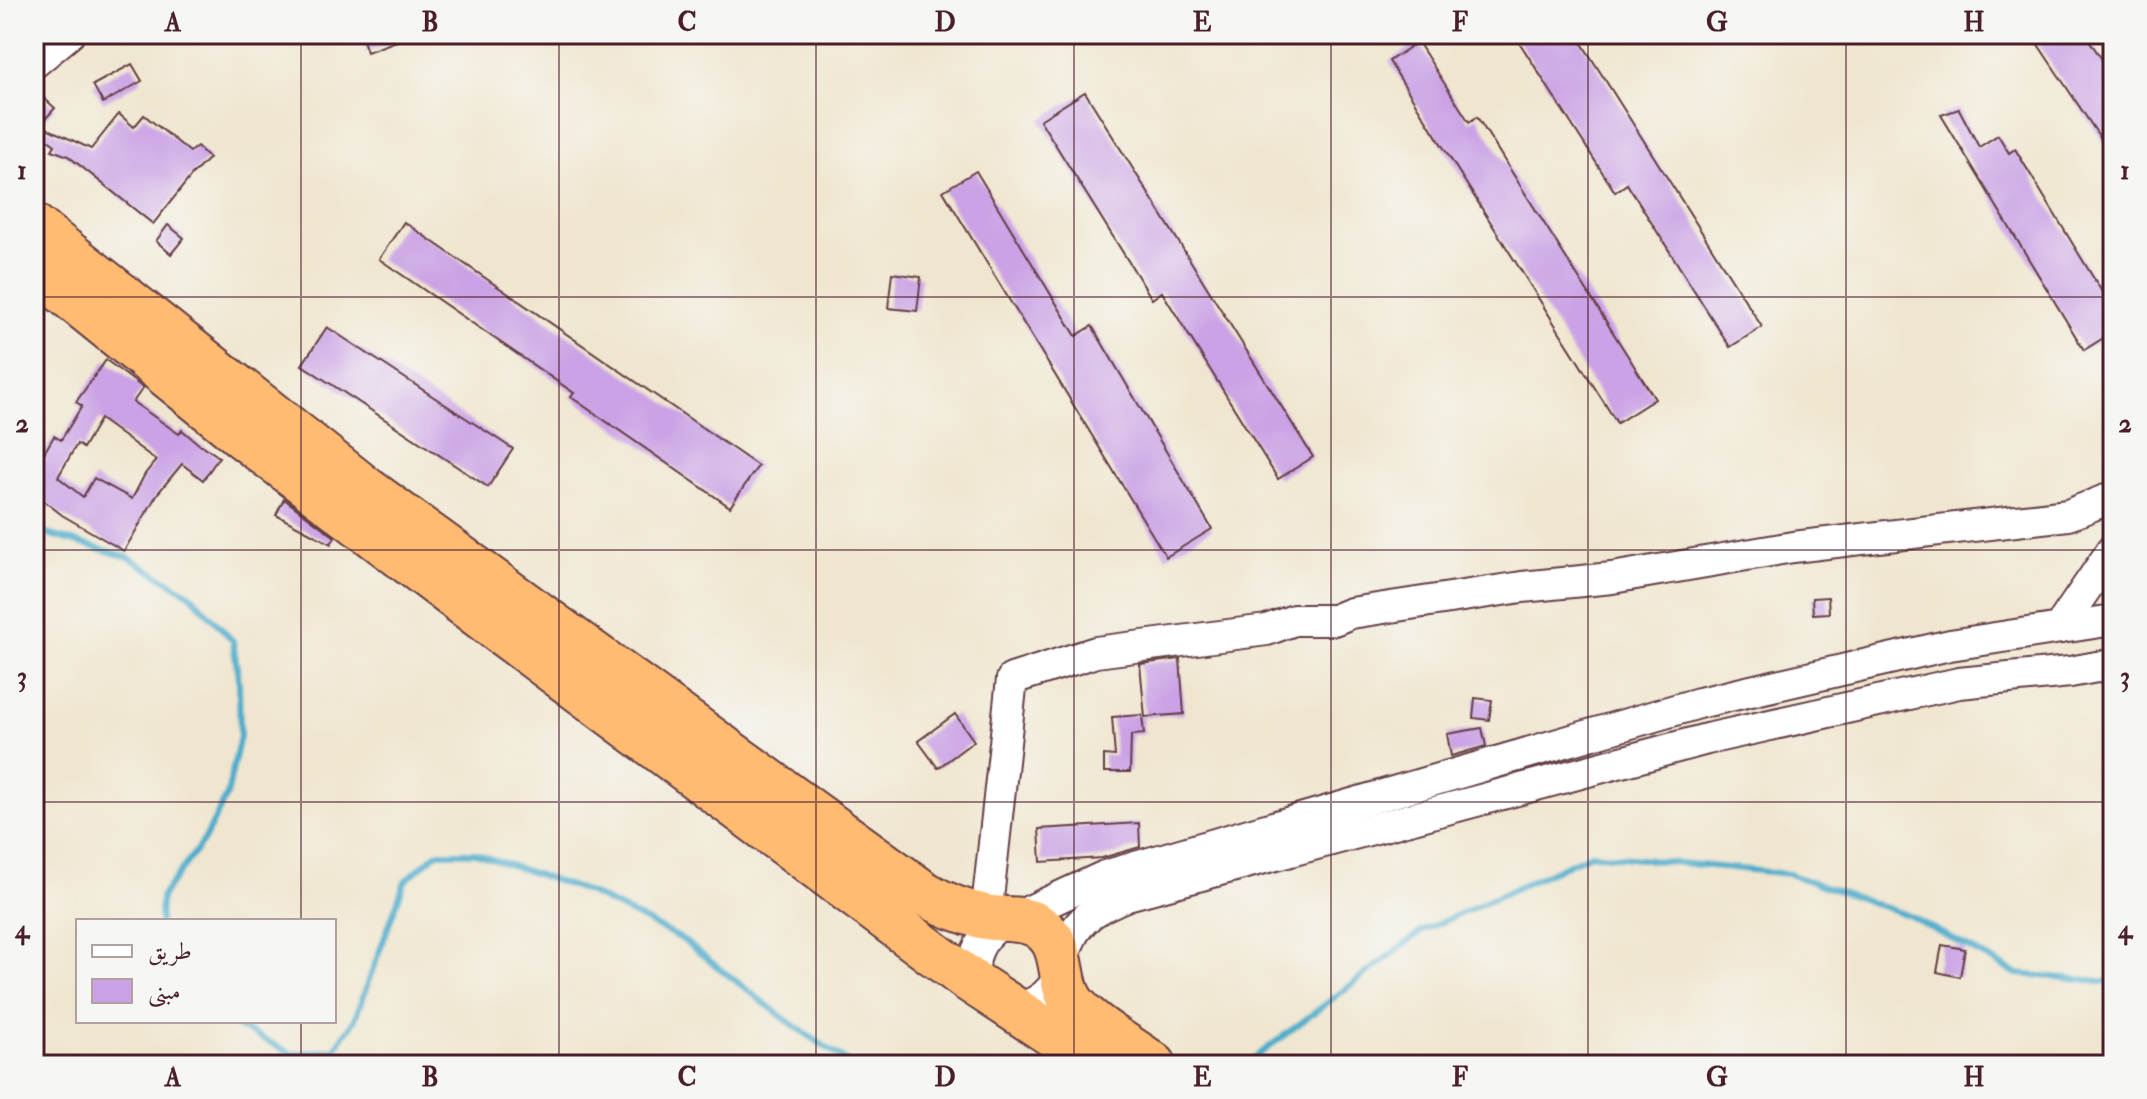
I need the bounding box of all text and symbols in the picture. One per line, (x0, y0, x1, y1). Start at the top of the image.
text: A (164, 7, 182, 39)
text: B (421, 7, 439, 39)
text: C (677, 7, 697, 39)
text: D (934, 7, 956, 39)
text: E (1193, 7, 1212, 39)
text: F (1452, 7, 1469, 39)
text: G (1706, 7, 1728, 39)
text: H (1963, 7, 1985, 39)
text: 1 (17, 155, 27, 187)
text: 1 (2120, 155, 2130, 187)
text: 2 (15, 408, 29, 440)
text: 2 (2118, 408, 2132, 440)
text: 3 (17, 661, 27, 693)
text: 3 (2120, 661, 2130, 693)
text: 4 (14, 914, 31, 946)
text: 4 (2117, 914, 2134, 946)
legend (76, 919, 336, 1023)
text: طريق (148, 936, 192, 967)
text: مبنى (148, 976, 181, 1008)
text: A (164, 1062, 182, 1094)
text: B (421, 1062, 439, 1094)
text: C (677, 1062, 697, 1094)
text: D (934, 1062, 956, 1094)
text: E (1193, 1062, 1212, 1094)
text: F (1452, 1062, 1469, 1094)
text: G (1706, 1062, 1728, 1094)
text: H (1963, 1062, 1985, 1094)

